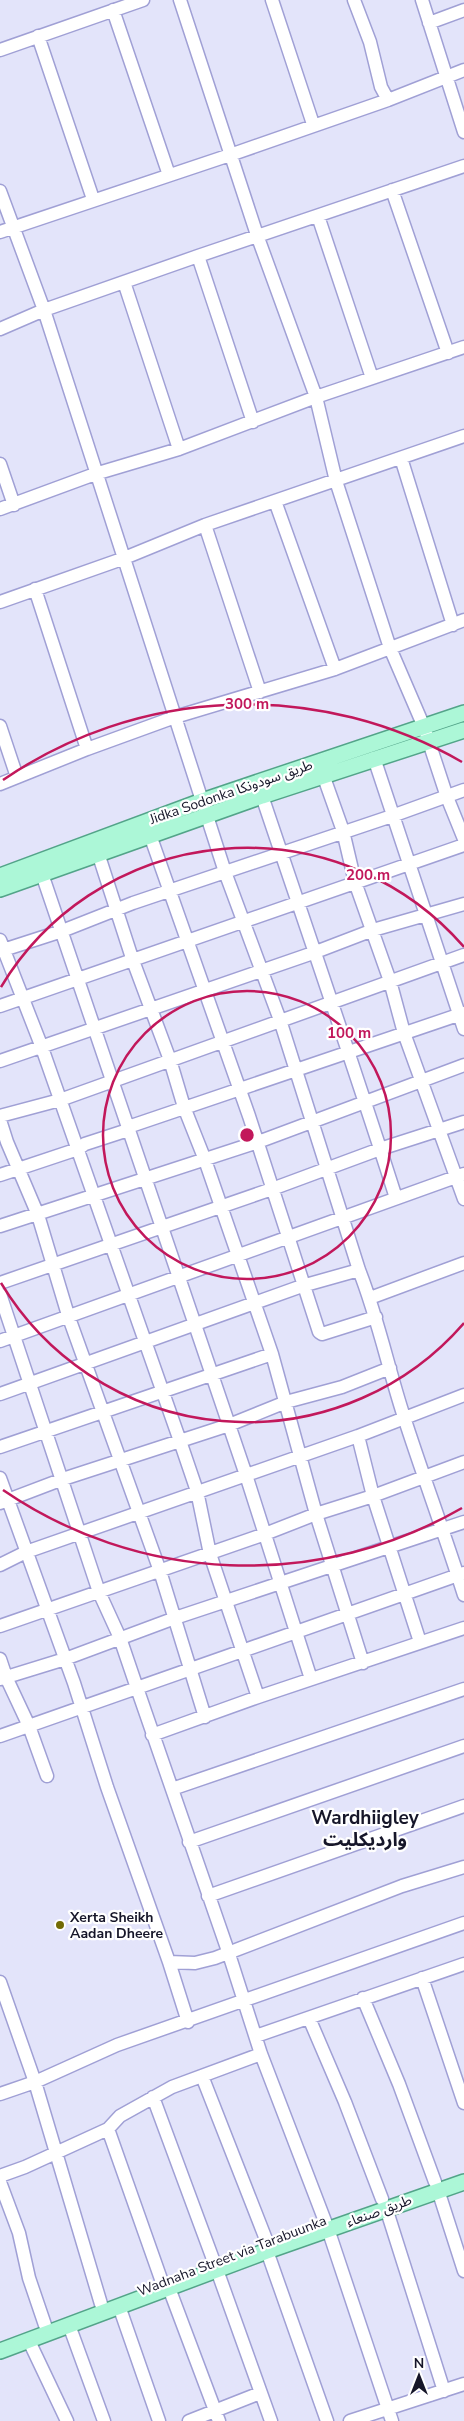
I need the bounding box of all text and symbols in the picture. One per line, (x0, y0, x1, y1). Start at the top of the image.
text: 300 m (225, 694, 269, 714)
street label: Jidka Sodonka طريق سودونكا (146, 755, 315, 829)
text: 200 m (346, 865, 390, 885)
text: 100 m (327, 1023, 371, 1043)
centre of rings (238, 1126, 256, 1144)
district label: Wardhiigley وارديكليت (311, 1805, 420, 1853)
place label: Xerta Sheikh Aadan Dheere (69, 1908, 164, 1943)
marker: Xerta Sheikh Aadan Dheere (54, 1919, 66, 1931)
street label: طريق صنعاء (344, 2190, 414, 2232)
street label: Wadnaha Street via Tarabuunka (135, 2211, 329, 2301)
north arrow (394, 2351, 444, 2401)
text: N (414, 2354, 424, 2373)

